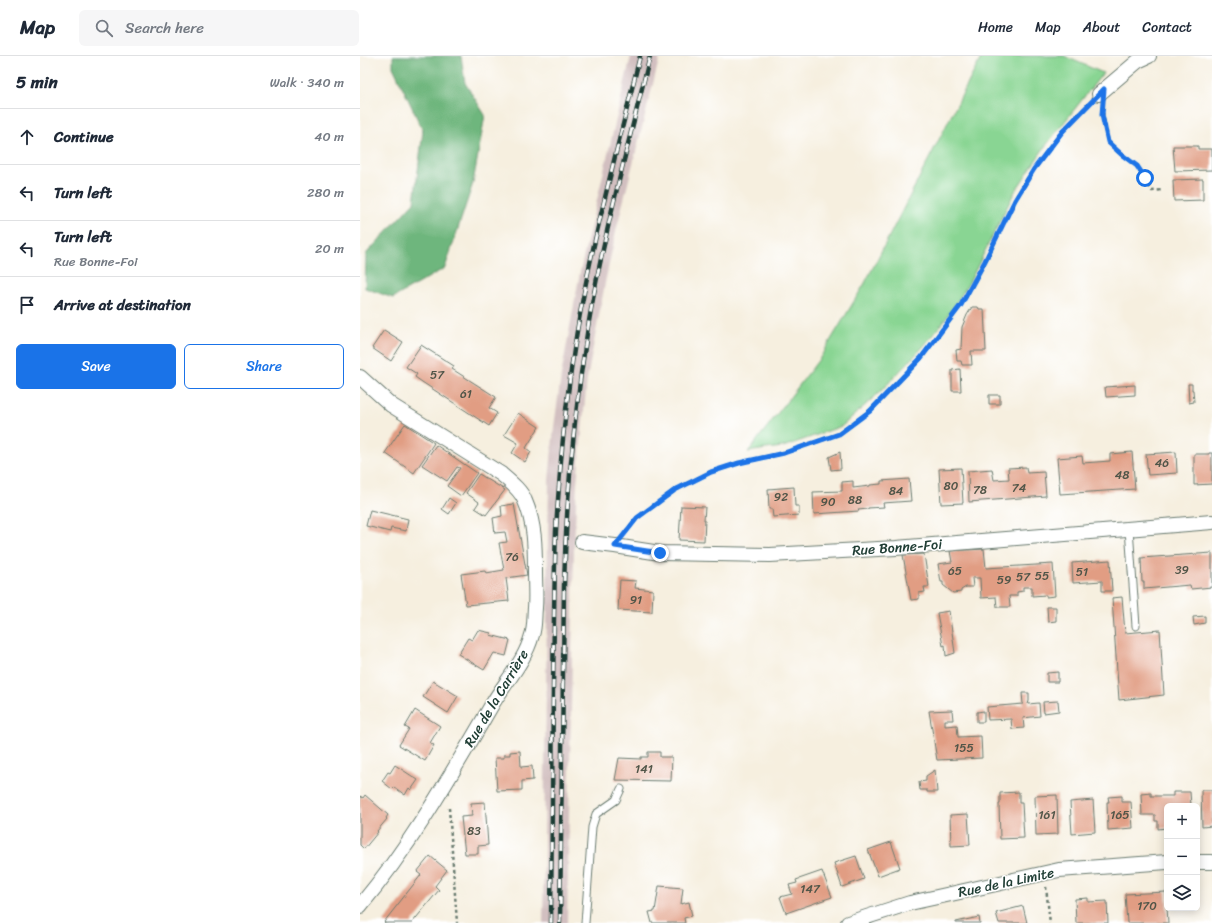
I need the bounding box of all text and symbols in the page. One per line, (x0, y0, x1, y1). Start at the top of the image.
search box (79, 10, 359, 46)
text: Map (20, 11, 55, 44)
text: Search here (125, 15, 204, 41)
text: Home (978, 15, 1013, 40)
text: Map (1035, 15, 1061, 40)
text: About (1083, 15, 1120, 40)
text: Contact (1142, 15, 1192, 40)
icon: search (93, 17, 115, 39)
text: 5 min (16, 67, 58, 97)
text: Walk · 340 m (270, 71, 344, 94)
text: Continue (54, 124, 114, 150)
text: 40 m (314, 125, 344, 148)
icon: ahead (16, 126, 38, 148)
route start (1136, 169, 1154, 187)
text: Turn left (54, 180, 112, 206)
text: 280 m (307, 181, 344, 204)
icon: left (16, 182, 38, 204)
text: Turn left (54, 224, 112, 250)
text: 20 m (315, 237, 344, 260)
icon: left (16, 238, 38, 260)
text: Rue Bonne-Foi (54, 250, 138, 273)
text: Arrive at destination (54, 292, 191, 318)
icon: arrive (16, 294, 38, 316)
button: Save (16, 344, 176, 389)
button: Share (184, 344, 344, 389)
house number: 57 (430, 364, 445, 386)
house number: 61 (460, 383, 472, 405)
house number: 46 (1155, 452, 1169, 474)
house number: 48 (1115, 464, 1129, 486)
house number: 80 (944, 475, 959, 497)
house number: 74 (1012, 477, 1027, 499)
house number: 78 (973, 479, 987, 501)
house number: 84 (889, 480, 904, 502)
house number: 92 (774, 486, 788, 508)
house number: 88 (848, 489, 862, 511)
house number: 90 (821, 491, 836, 513)
street label: Rue Bonne-Foi (851, 532, 944, 563)
route end (651, 544, 669, 562)
house number: 76 (505, 546, 519, 568)
house number: 39 (1175, 559, 1189, 581)
house number: 65 (948, 560, 962, 582)
house number: 51 (1076, 561, 1088, 583)
house number: 55 (1035, 565, 1049, 587)
house number: 57 (1016, 566, 1031, 588)
house number: 59 (997, 569, 1011, 591)
house number: 91 (630, 589, 642, 611)
street label: Rue de la Carrière (457, 644, 536, 752)
house number: 155 (954, 737, 974, 759)
house number: 141 (635, 758, 653, 780)
map controls (1164, 803, 1200, 911)
button: + (1164, 803, 1200, 839)
house number: 161 (1038, 804, 1056, 826)
house number: 165 (1110, 804, 1130, 826)
house number: 83 (467, 820, 481, 842)
button: − (1164, 839, 1200, 875)
street label: Rue de la Limite (956, 860, 1056, 905)
button: layers (1164, 875, 1200, 911)
house number: 147 (800, 878, 821, 900)
house number: 170 (1137, 895, 1157, 917)

